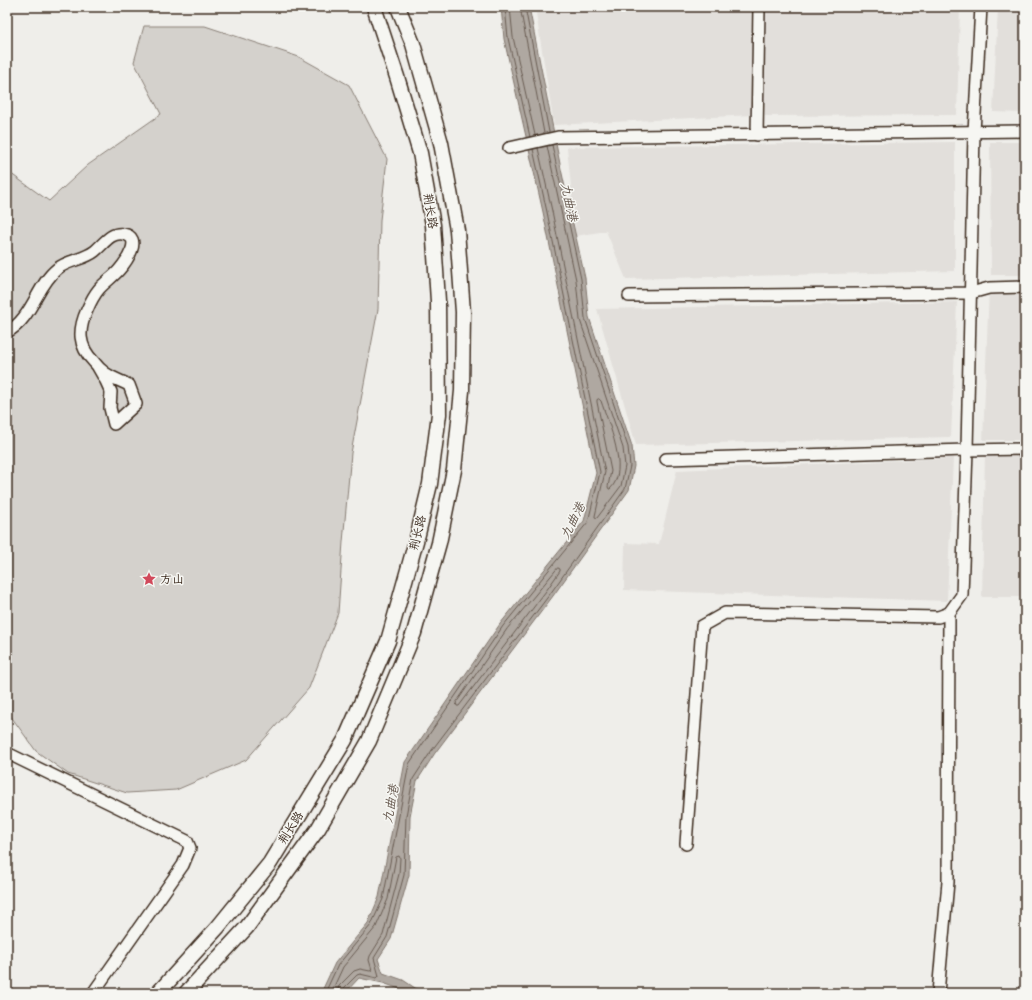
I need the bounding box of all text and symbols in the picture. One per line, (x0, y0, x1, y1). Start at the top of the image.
water label: 九曲港 (557, 181, 581, 225)
street label: 荆长路 (420, 192, 440, 230)
water label: 九曲港 (557, 498, 590, 542)
street label: 荆长路 (406, 514, 430, 552)
place icon: 方山 (141, 571, 157, 587)
place label: 方山 (160, 572, 184, 587)
water label: 九曲港 (380, 781, 403, 825)
street label: 荆长路 (275, 809, 307, 847)

